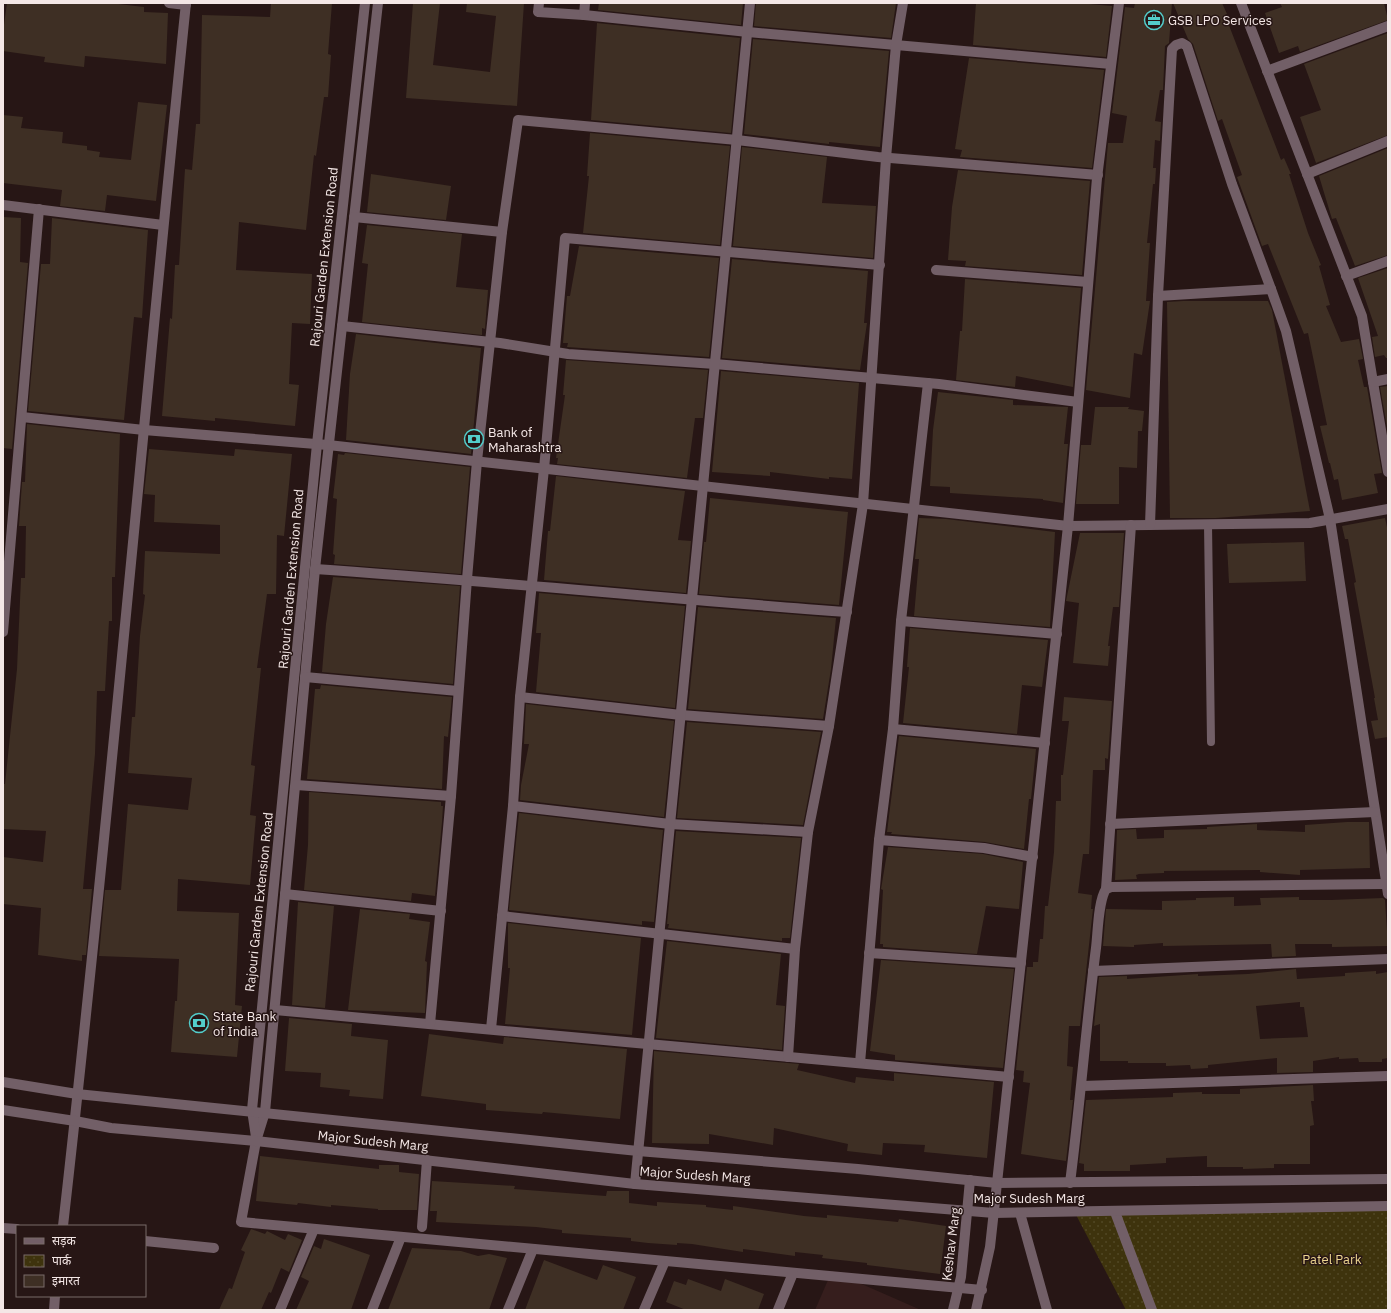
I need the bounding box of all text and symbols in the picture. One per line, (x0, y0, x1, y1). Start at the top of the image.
office icon: GSB LPO Services (1143, 9, 1165, 31)
place label: GSB LPO Services (1168, 12, 1272, 29)
street label: Rajouri Garden Extension Road (306, 166, 342, 348)
place label: Bank of Maharashtra (488, 424, 561, 456)
bank icon: Bank of Maharashtra (463, 428, 485, 450)
street label: Rajouri Garden Extension Road (275, 488, 307, 670)
street label: Rajouri Garden Extension Road (241, 811, 277, 993)
place label: State Bank of India (213, 1008, 277, 1040)
bank icon: State Bank of India (188, 1012, 210, 1034)
street label: Major Sudesh Marg (317, 1127, 429, 1155)
street label: Major Sudesh Marg (639, 1163, 751, 1187)
street label: Major Sudesh Marg (973, 1190, 1085, 1207)
street label: Keshav Marg (938, 1206, 964, 1282)
legend (16, 1225, 146, 1297)
text: सड़क (52, 1233, 77, 1248)
park label: Patel Park (1302, 1251, 1362, 1268)
text: पार्क (52, 1253, 72, 1268)
text: इमारत (52, 1273, 81, 1288)

